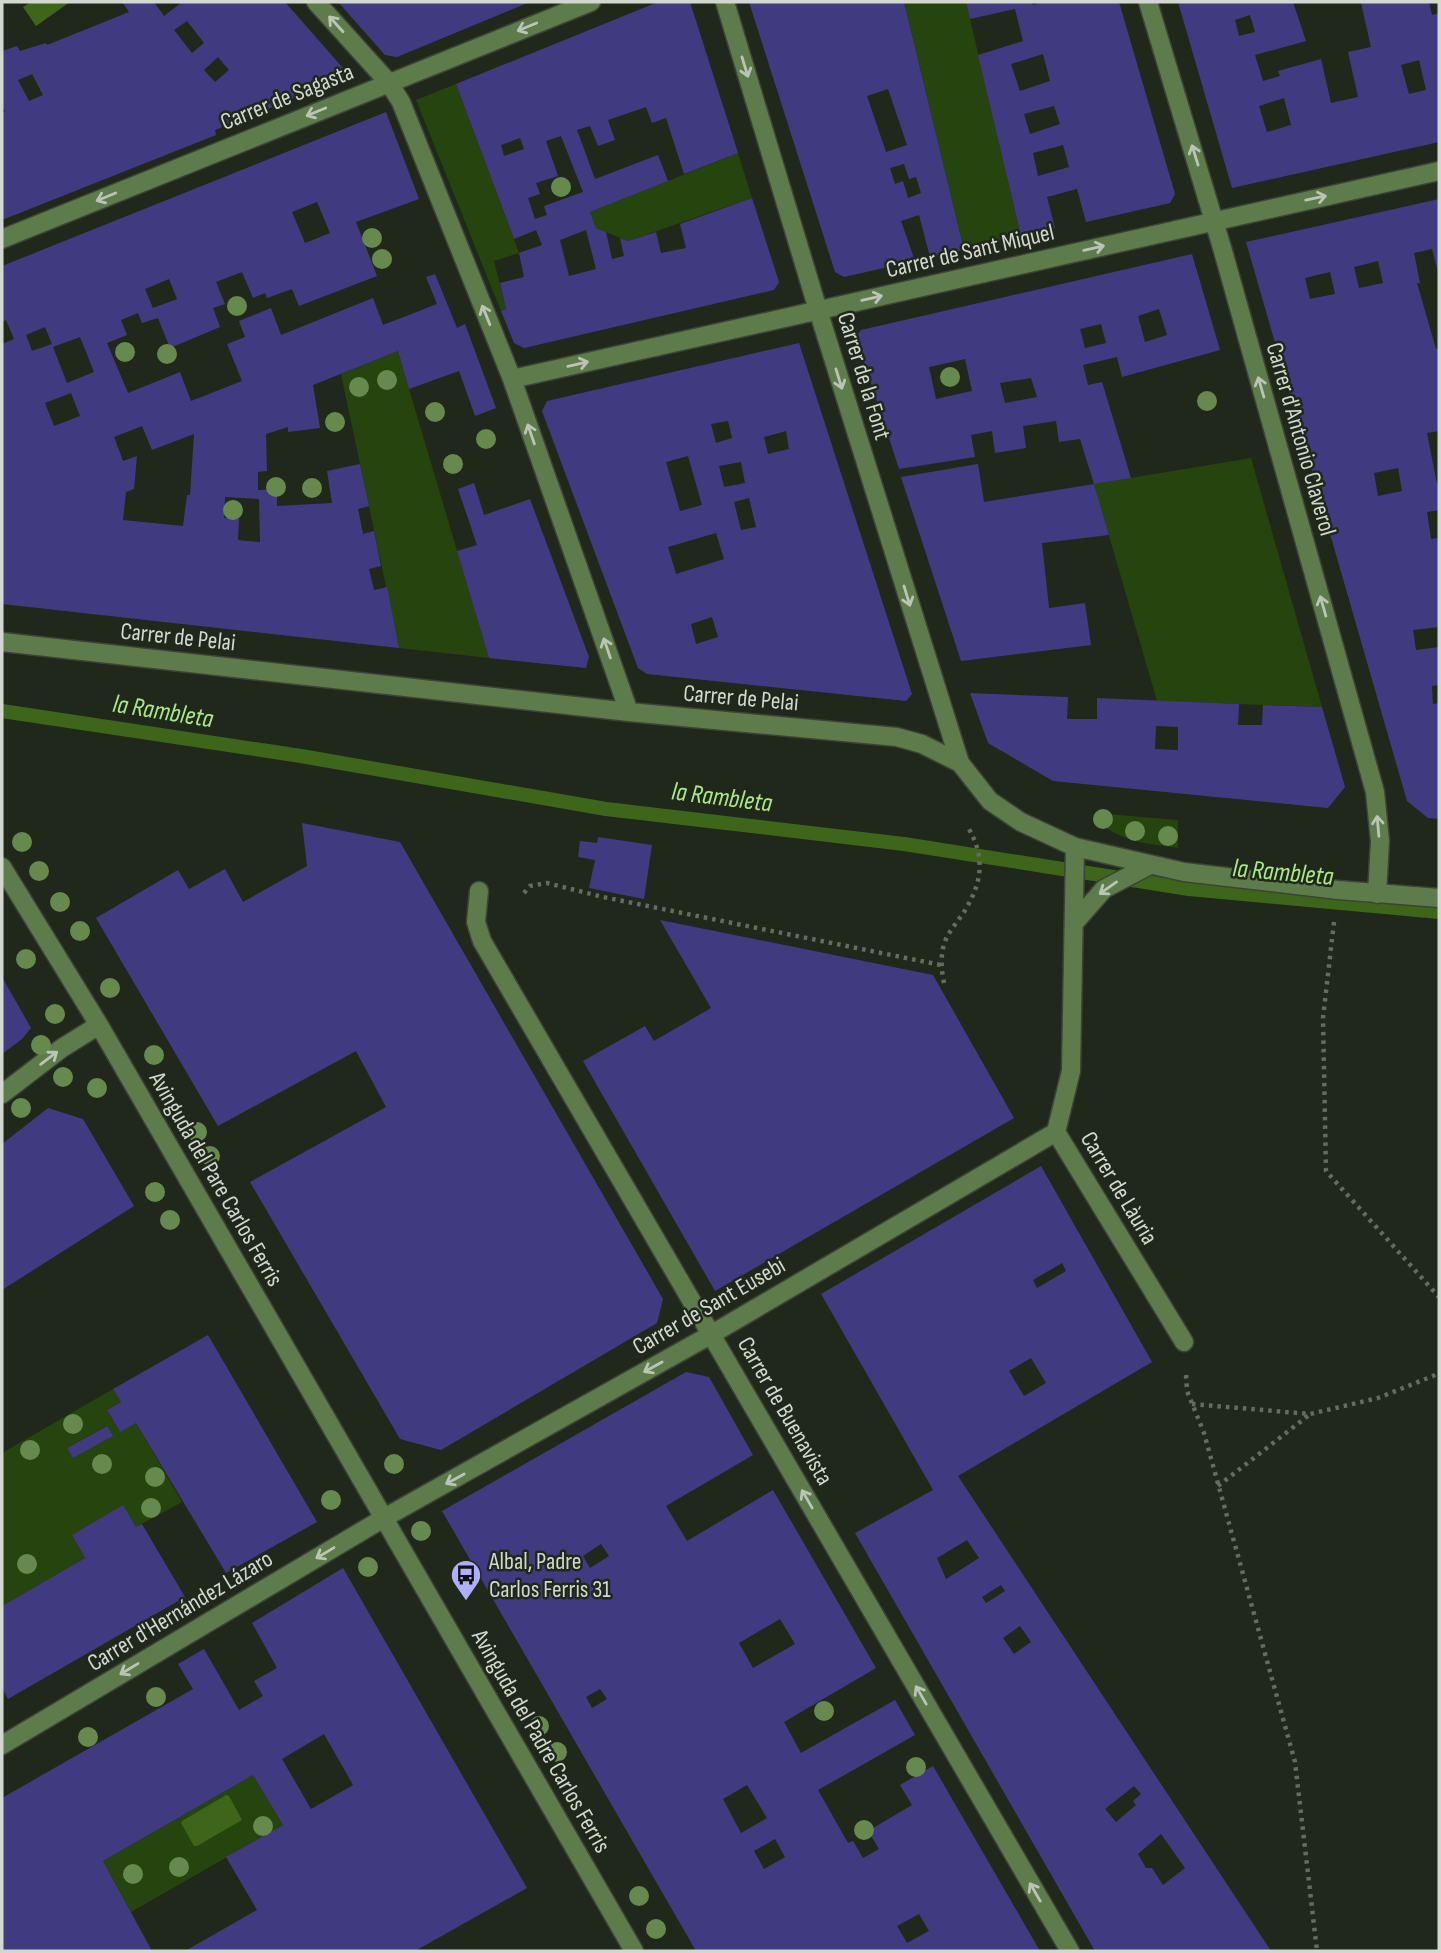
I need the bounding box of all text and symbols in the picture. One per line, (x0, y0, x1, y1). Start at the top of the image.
one-way arrow (328, 15, 344, 33)
one-way arrow (517, 21, 539, 34)
one-way arrow (740, 56, 753, 78)
street label: Carrer de Sagasta (216, 57, 358, 137)
one-way arrow (306, 106, 328, 119)
one-way arrow (1187, 145, 1200, 167)
one-way arrow (1304, 191, 1327, 204)
one-way arrow (95, 192, 117, 205)
street label: Carrer de Sant Miquel (883, 218, 1057, 284)
one-way arrow (1082, 241, 1105, 254)
one-way arrow (860, 290, 883, 304)
one-way arrow (479, 305, 492, 327)
street label: Carrer de la Font (831, 309, 897, 443)
street label: Carrer d'Antonio Claverol (1260, 339, 1342, 539)
one-way arrow (566, 356, 589, 370)
one-way arrow (834, 367, 847, 389)
one-way arrow (1254, 376, 1267, 398)
one-way arrow (524, 423, 536, 445)
one-way arrow (902, 584, 915, 606)
one-way arrow (1316, 595, 1329, 617)
street label: Carrer de Pelai (119, 617, 237, 657)
one-way arrow (600, 638, 612, 660)
street label: Carrer de Pelai (682, 679, 800, 717)
water label: la Rambleta (111, 689, 216, 735)
water label: la Rambleta (670, 776, 775, 820)
one-way arrow (1371, 815, 1384, 838)
water label: la Rambleta (1231, 853, 1335, 893)
one-way arrow (1099, 881, 1118, 895)
one-way arrow (40, 1051, 58, 1066)
street label: Avinguda del Pare Carlos Ferris (142, 1066, 289, 1292)
street label: Carrer de Làuria (1074, 1126, 1164, 1250)
street label: Carrer de Sant Eusebi (628, 1251, 790, 1361)
street label: Carrer de Buenavista (731, 1332, 839, 1490)
one-way arrow (643, 1360, 663, 1374)
one-way arrow (445, 1472, 465, 1486)
one-way arrow (800, 1489, 814, 1509)
street label: Carrer d'Hernández Lázaro (82, 1544, 278, 1678)
one-way arrow (316, 1547, 336, 1561)
place label: Albal, Padre Carlos Ferris 31 (488, 1547, 611, 1604)
bus stop icon: Albal, Padre Carlos Ferris 31 (449, 1558, 483, 1602)
street label: Avinguda del Padre Carlos Ferris (465, 1623, 617, 1858)
one-way arrow (120, 1663, 140, 1677)
one-way arrow (914, 1686, 928, 1706)
one-way arrow (1028, 1883, 1042, 1903)

